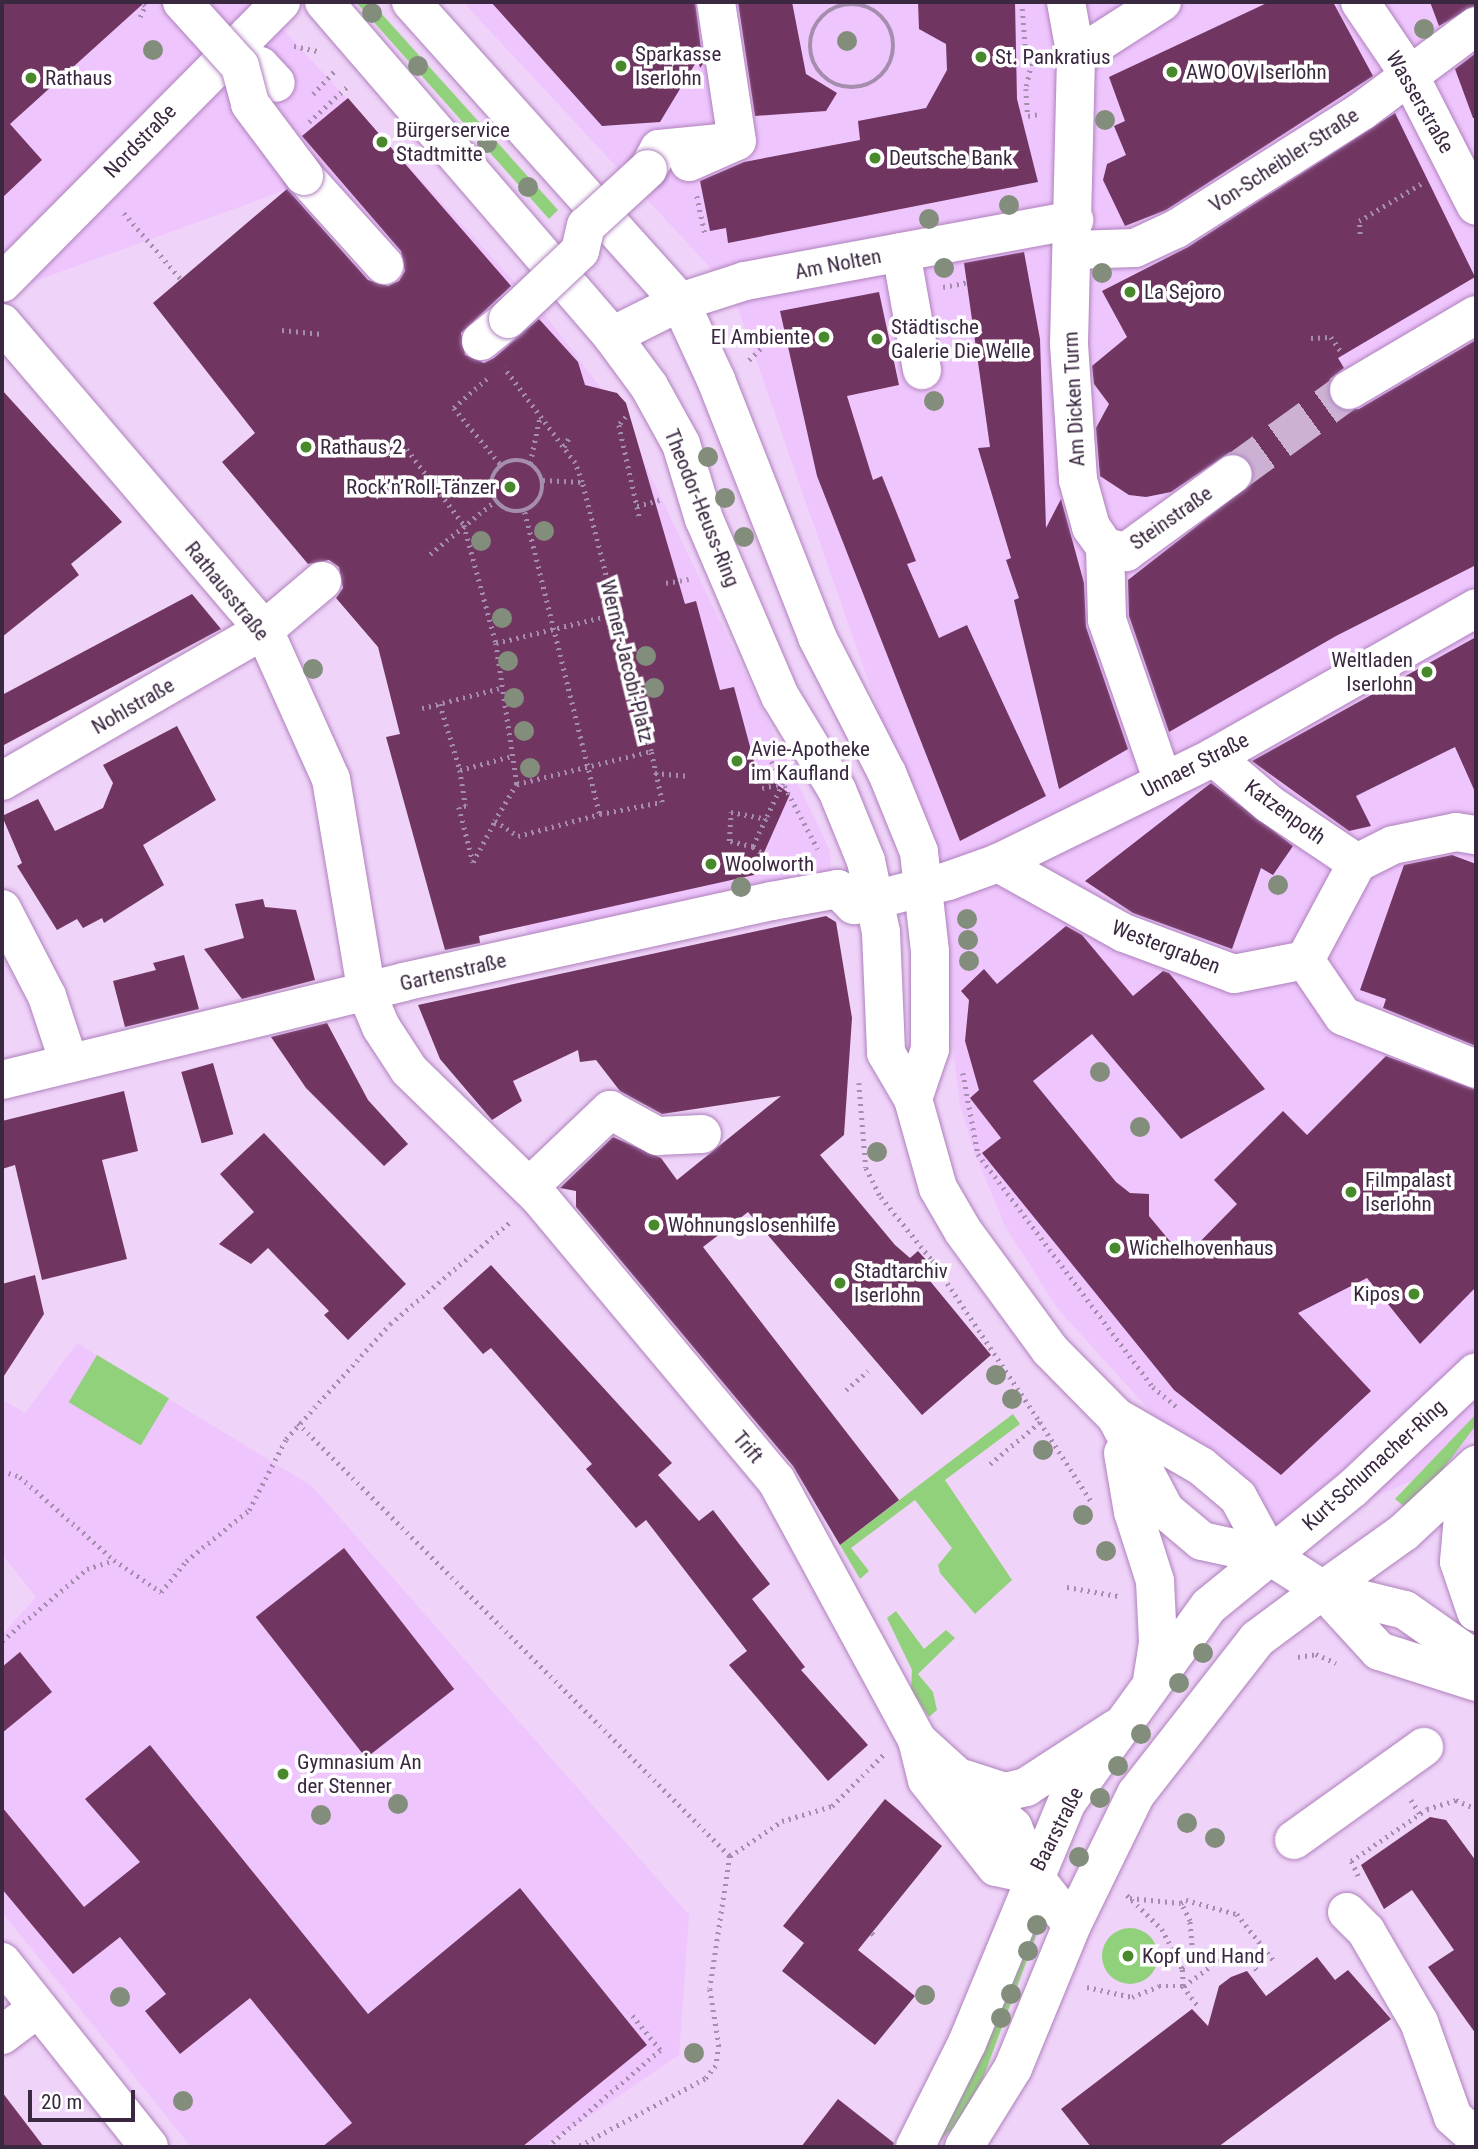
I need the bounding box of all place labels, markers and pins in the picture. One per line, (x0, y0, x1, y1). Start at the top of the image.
place label: Sparkasse Iserlohn (635, 41, 721, 91)
place label: St. Pankratius (995, 44, 1110, 70)
marker: St. Pankratius (973, 49, 989, 65)
marker: Sparkasse Iserlohn (613, 58, 629, 74)
place label: AWO OV Iserlohn (1186, 59, 1327, 85)
marker: AWO OV Iserlohn (1164, 64, 1180, 80)
place label: Rathaus (45, 65, 112, 91)
marker: Rathaus (23, 70, 39, 86)
place label: Bürgerservice Stadtmitte (396, 117, 510, 167)
marker: Bürgerservice Stadtmitte (374, 134, 390, 150)
place label: Deutsche Bank (889, 145, 1012, 171)
marker: Deutsche Bank (867, 150, 883, 166)
place label: La Sejoro (1144, 279, 1222, 305)
marker: La Sejoro (1122, 284, 1138, 300)
place label: Städtische Galerie Die Welle (891, 314, 1030, 364)
place label: El Ambiente (711, 324, 810, 350)
marker: El Ambiente (816, 329, 832, 345)
marker: Städtische Galerie Die Welle (869, 331, 885, 347)
place label: Rathaus 2 (320, 434, 403, 460)
marker: Rathaus 2 (298, 439, 314, 455)
place label: Rock’n’Roll-Tänzer (346, 474, 496, 500)
marker: Rock’n’Roll-Tänzer (502, 479, 518, 495)
place label: Weltladen Iserlohn (1331, 647, 1413, 697)
marker: Weltladen Iserlohn (1419, 664, 1435, 680)
place label: Avie-Apotheke im Kaufland (751, 736, 870, 786)
marker: Avie-Apotheke im Kaufland (729, 753, 745, 769)
place label: Woolworth (725, 851, 814, 877)
marker: Woolworth (703, 856, 719, 872)
place label: Filmpalast Iserlohn (1365, 1167, 1452, 1217)
marker: Filmpalast Iserlohn (1343, 1184, 1359, 1200)
place label: Wohnungslosenhilfe (668, 1212, 836, 1238)
marker: Wohnungslosenhilfe (646, 1217, 662, 1233)
place label: Wichelhovenhaus (1129, 1235, 1274, 1261)
marker: Wichelhovenhaus (1107, 1240, 1123, 1256)
place label: Stadtarchiv Iserlohn (854, 1258, 948, 1308)
marker: Stadtarchiv Iserlohn (832, 1275, 848, 1291)
place label: Kipos (1353, 1281, 1400, 1307)
marker: Kipos (1406, 1286, 1422, 1302)
place label: Gymnasium An der Stenner (297, 1749, 422, 1799)
marker: Gymnasium An der Stenner (275, 1766, 291, 1782)
place label: Kopf und Hand (1142, 1943, 1265, 1969)
marker: Kopf und Hand (1120, 1948, 1136, 1964)

